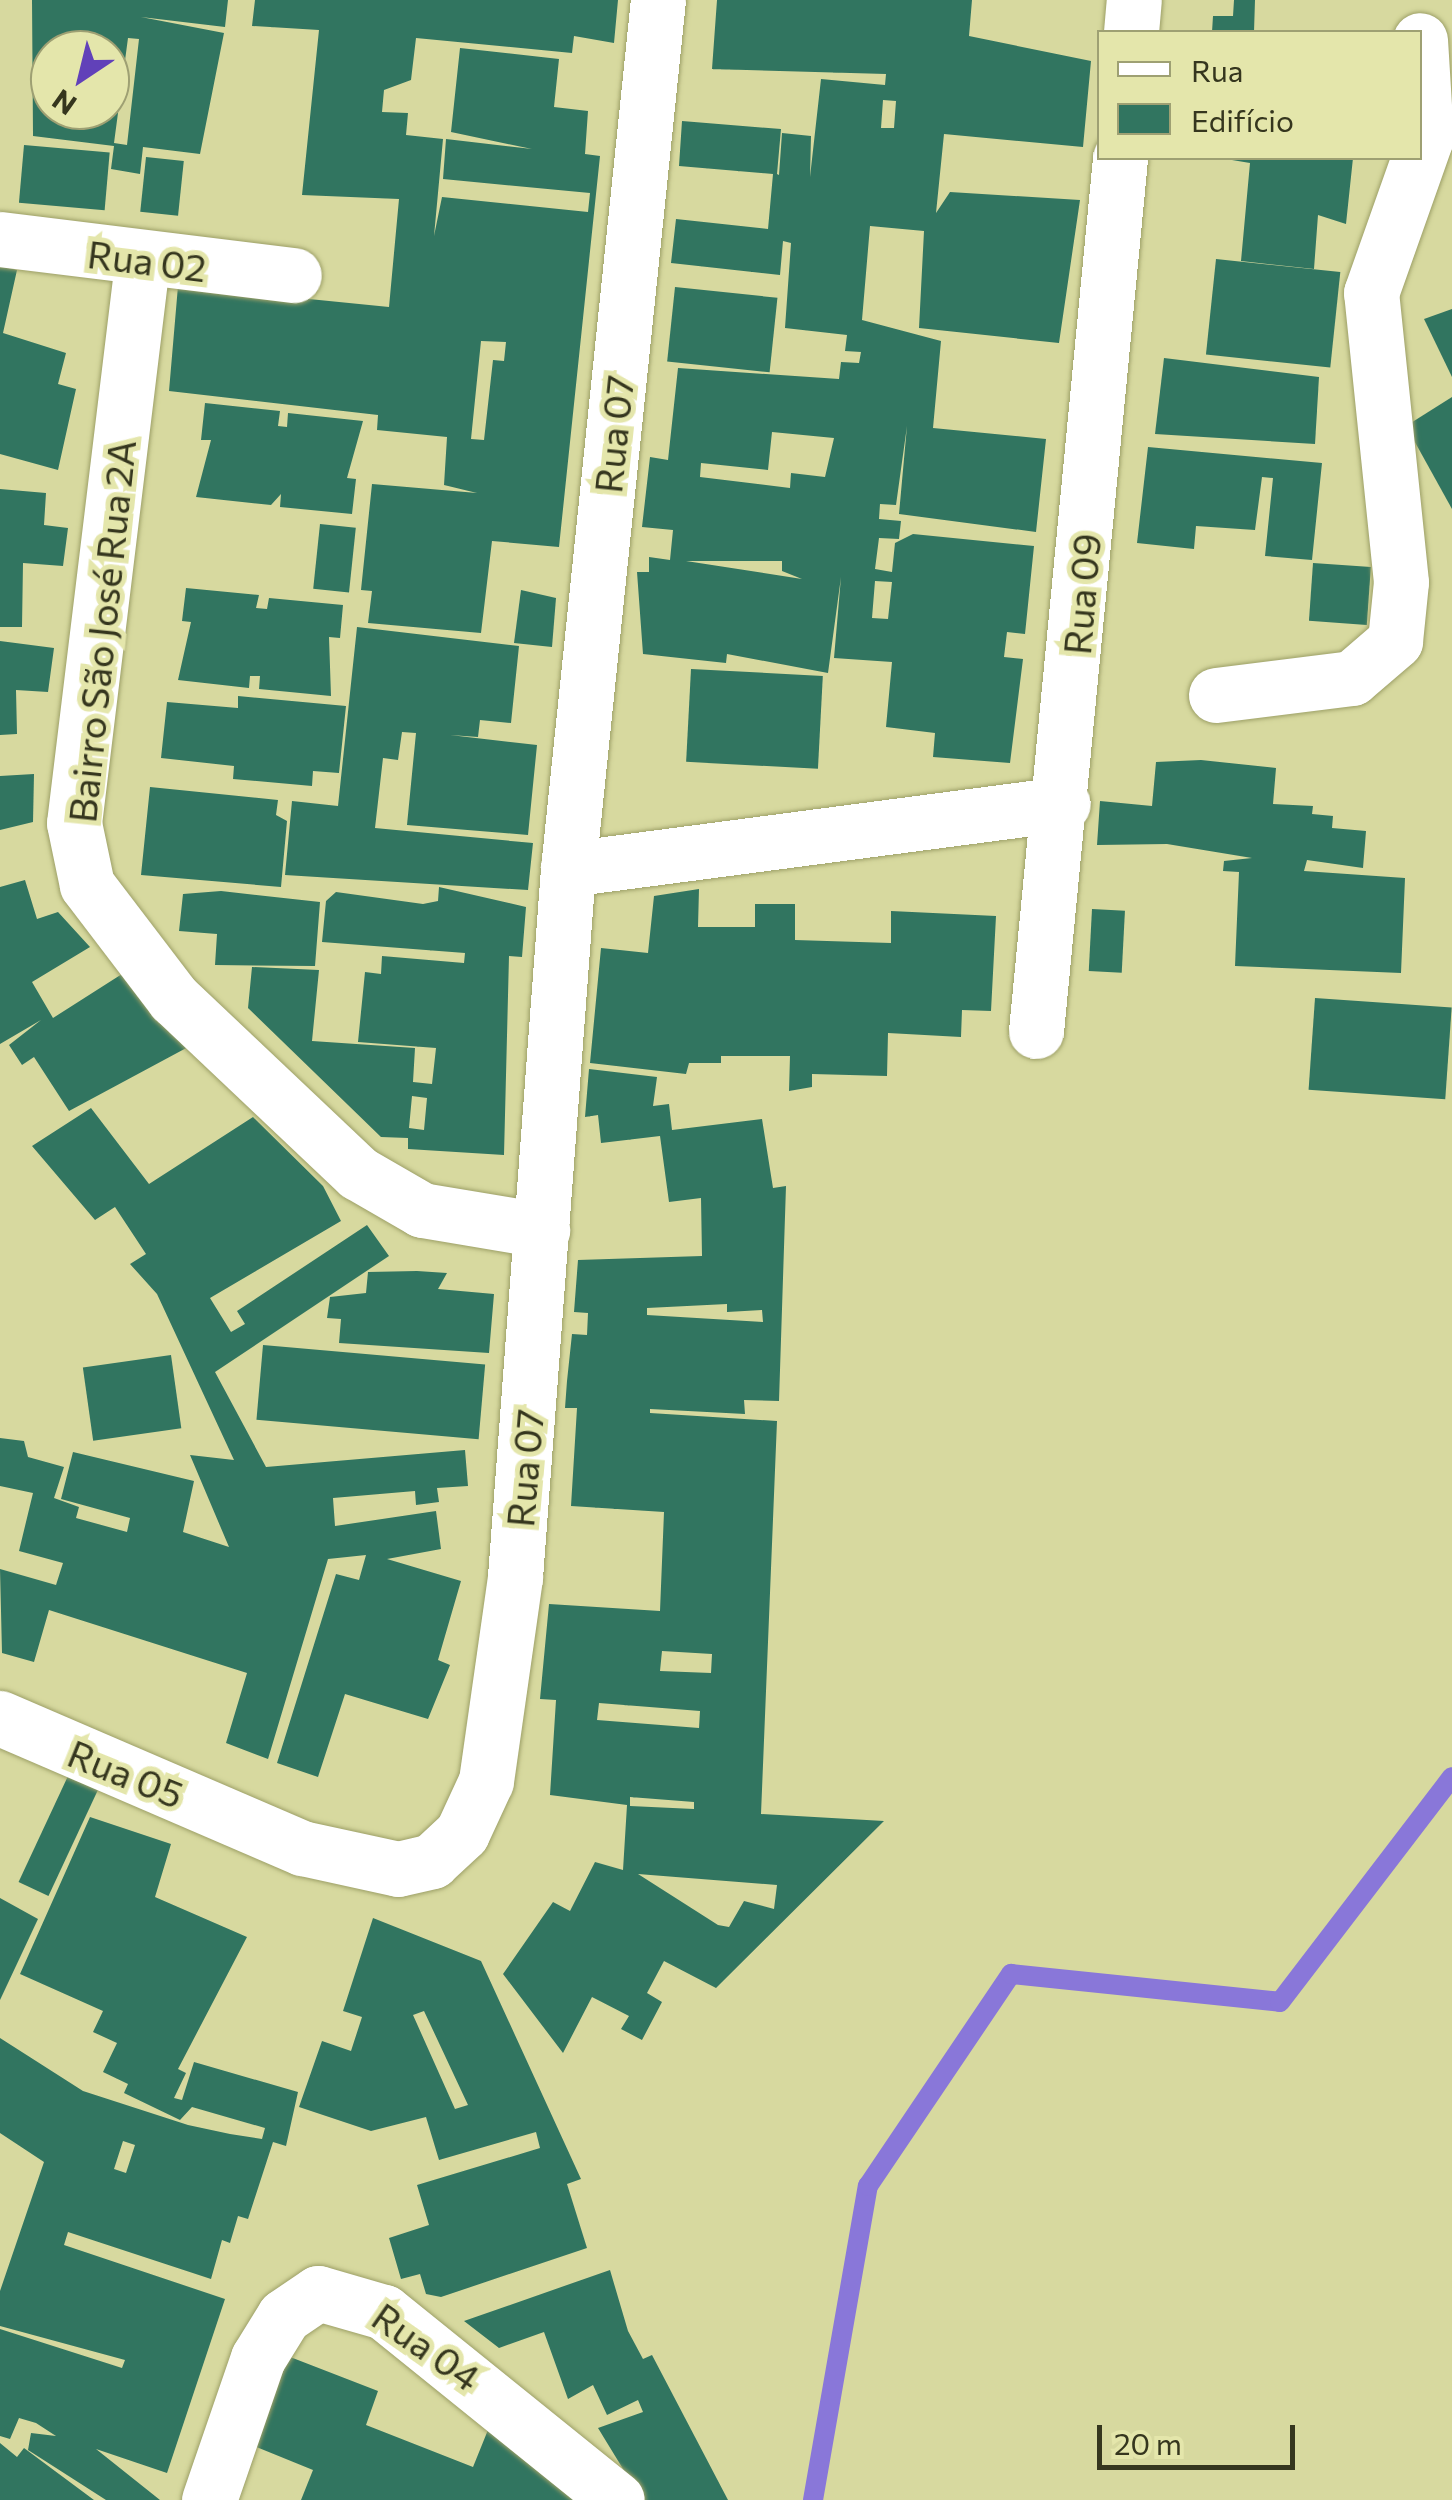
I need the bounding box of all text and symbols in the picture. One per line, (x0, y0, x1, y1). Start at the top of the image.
north arrow (30, 30, 130, 130)
legend (1097, 30, 1422, 160)
text: Rua (1191, 51, 1243, 88)
text: N (46, 83, 82, 123)
text: Edifício (1191, 101, 1294, 138)
street label: Rua 02 (85, 230, 209, 290)
street label: Rua 07 (584, 373, 642, 495)
street label: Bairro São José Rua 2A (58, 437, 144, 825)
street label: Rua 09 (1053, 532, 1109, 656)
street label: Rua 07 (496, 1407, 552, 1529)
street label: Rua 05 (62, 1729, 190, 1817)
street label: Rua 04 (364, 2293, 490, 2399)
scale bar (1102, 2405, 1300, 2467)
text: 20 m (1114, 2424, 1182, 2461)

